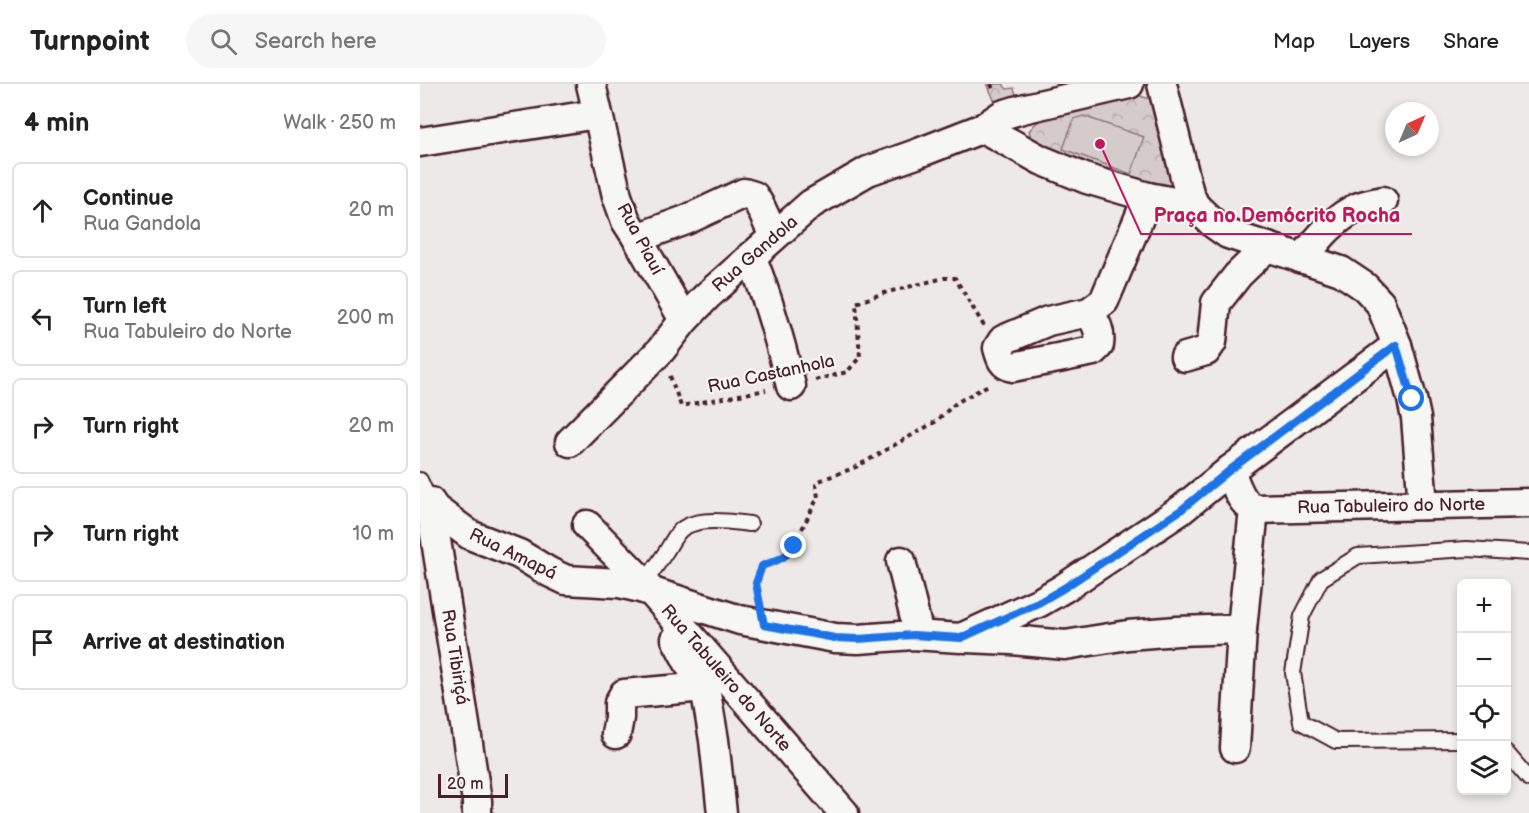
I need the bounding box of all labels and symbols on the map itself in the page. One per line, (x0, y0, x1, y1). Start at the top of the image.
north arrow (1385, 102, 1439, 156)
callout: Praça no Demócrito Rocha (1141, 196, 1412, 234)
street label: Rua Piauí (612, 200, 668, 279)
text: Praça no Demócrito Rocha (1154, 204, 1400, 228)
street label: Rua Gandola (708, 211, 802, 297)
street label: Rua Castanhola (706, 350, 836, 398)
route start (1398, 385, 1424, 411)
street label: Rua Tabuleiro do Norte (1297, 494, 1485, 518)
street label: Rua Amapá (466, 524, 560, 584)
route end (780, 532, 806, 558)
street label: Rua Tabuleiro do Norte (656, 600, 796, 756)
street label: Rua Tibiriçá (437, 608, 473, 706)
scale bar (438, 771, 508, 798)

